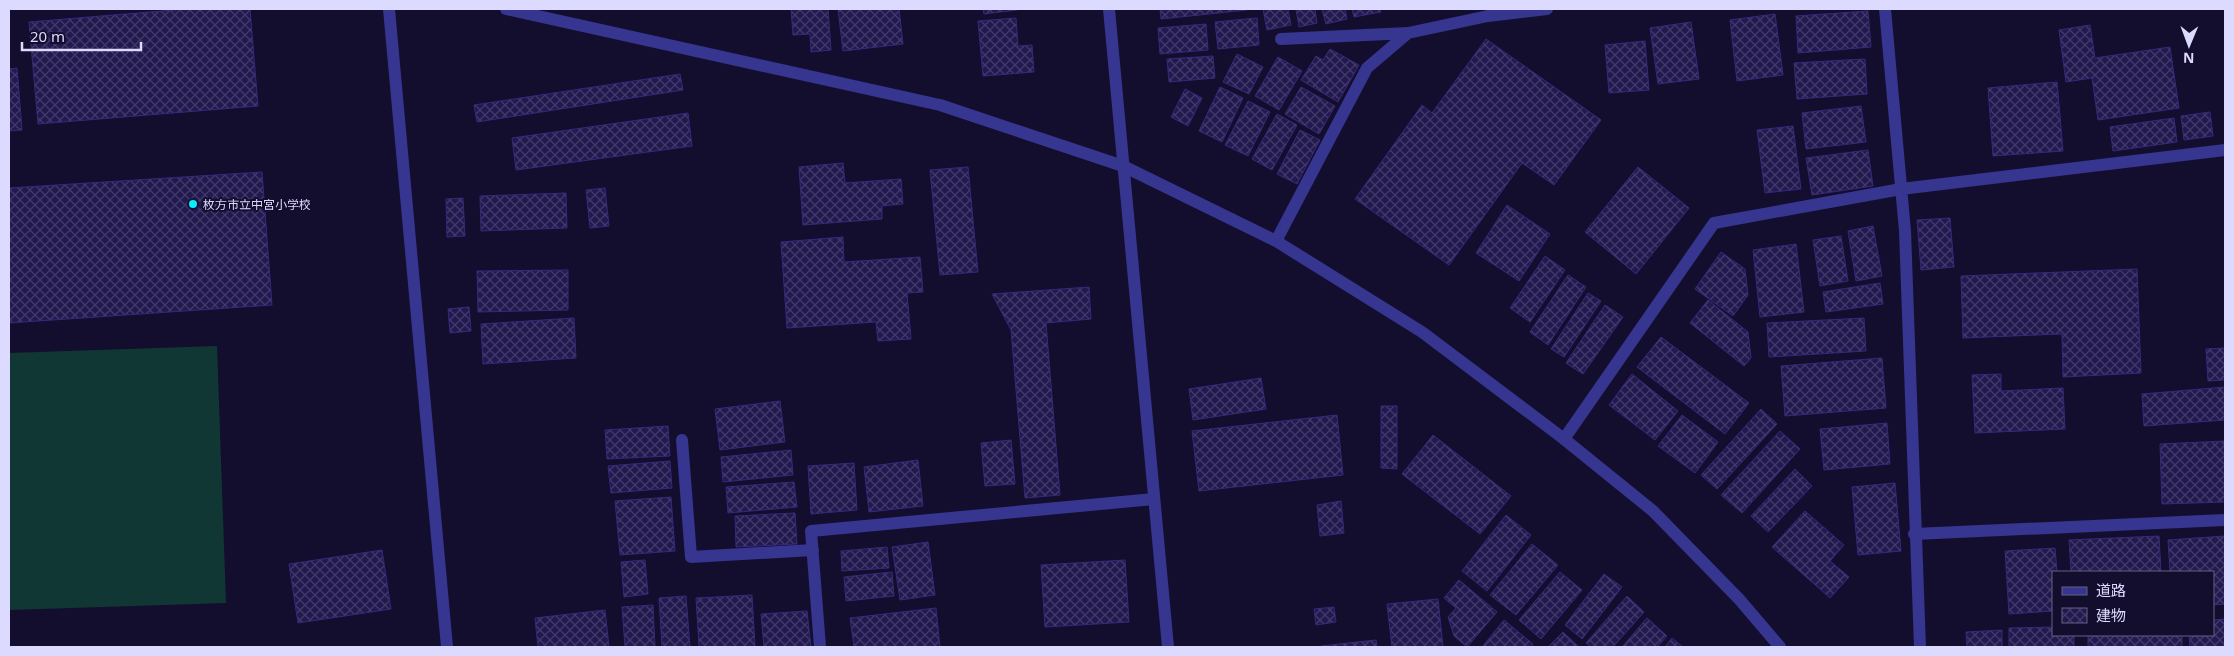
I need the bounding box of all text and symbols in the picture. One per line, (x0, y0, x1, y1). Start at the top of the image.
scale bar (22, 20, 141, 52)
north arrow (2164, 20, 2214, 70)
text: 20 m (30, 26, 65, 46)
text: N (2183, 49, 2195, 68)
place label: 枚方市立中宮小学校 (203, 196, 311, 213)
marker: 枚方市立中宮小学校 (187, 198, 199, 210)
legend (2052, 571, 2214, 636)
text: 道路 (2096, 580, 2126, 600)
text: 建物 (2096, 605, 2126, 625)

